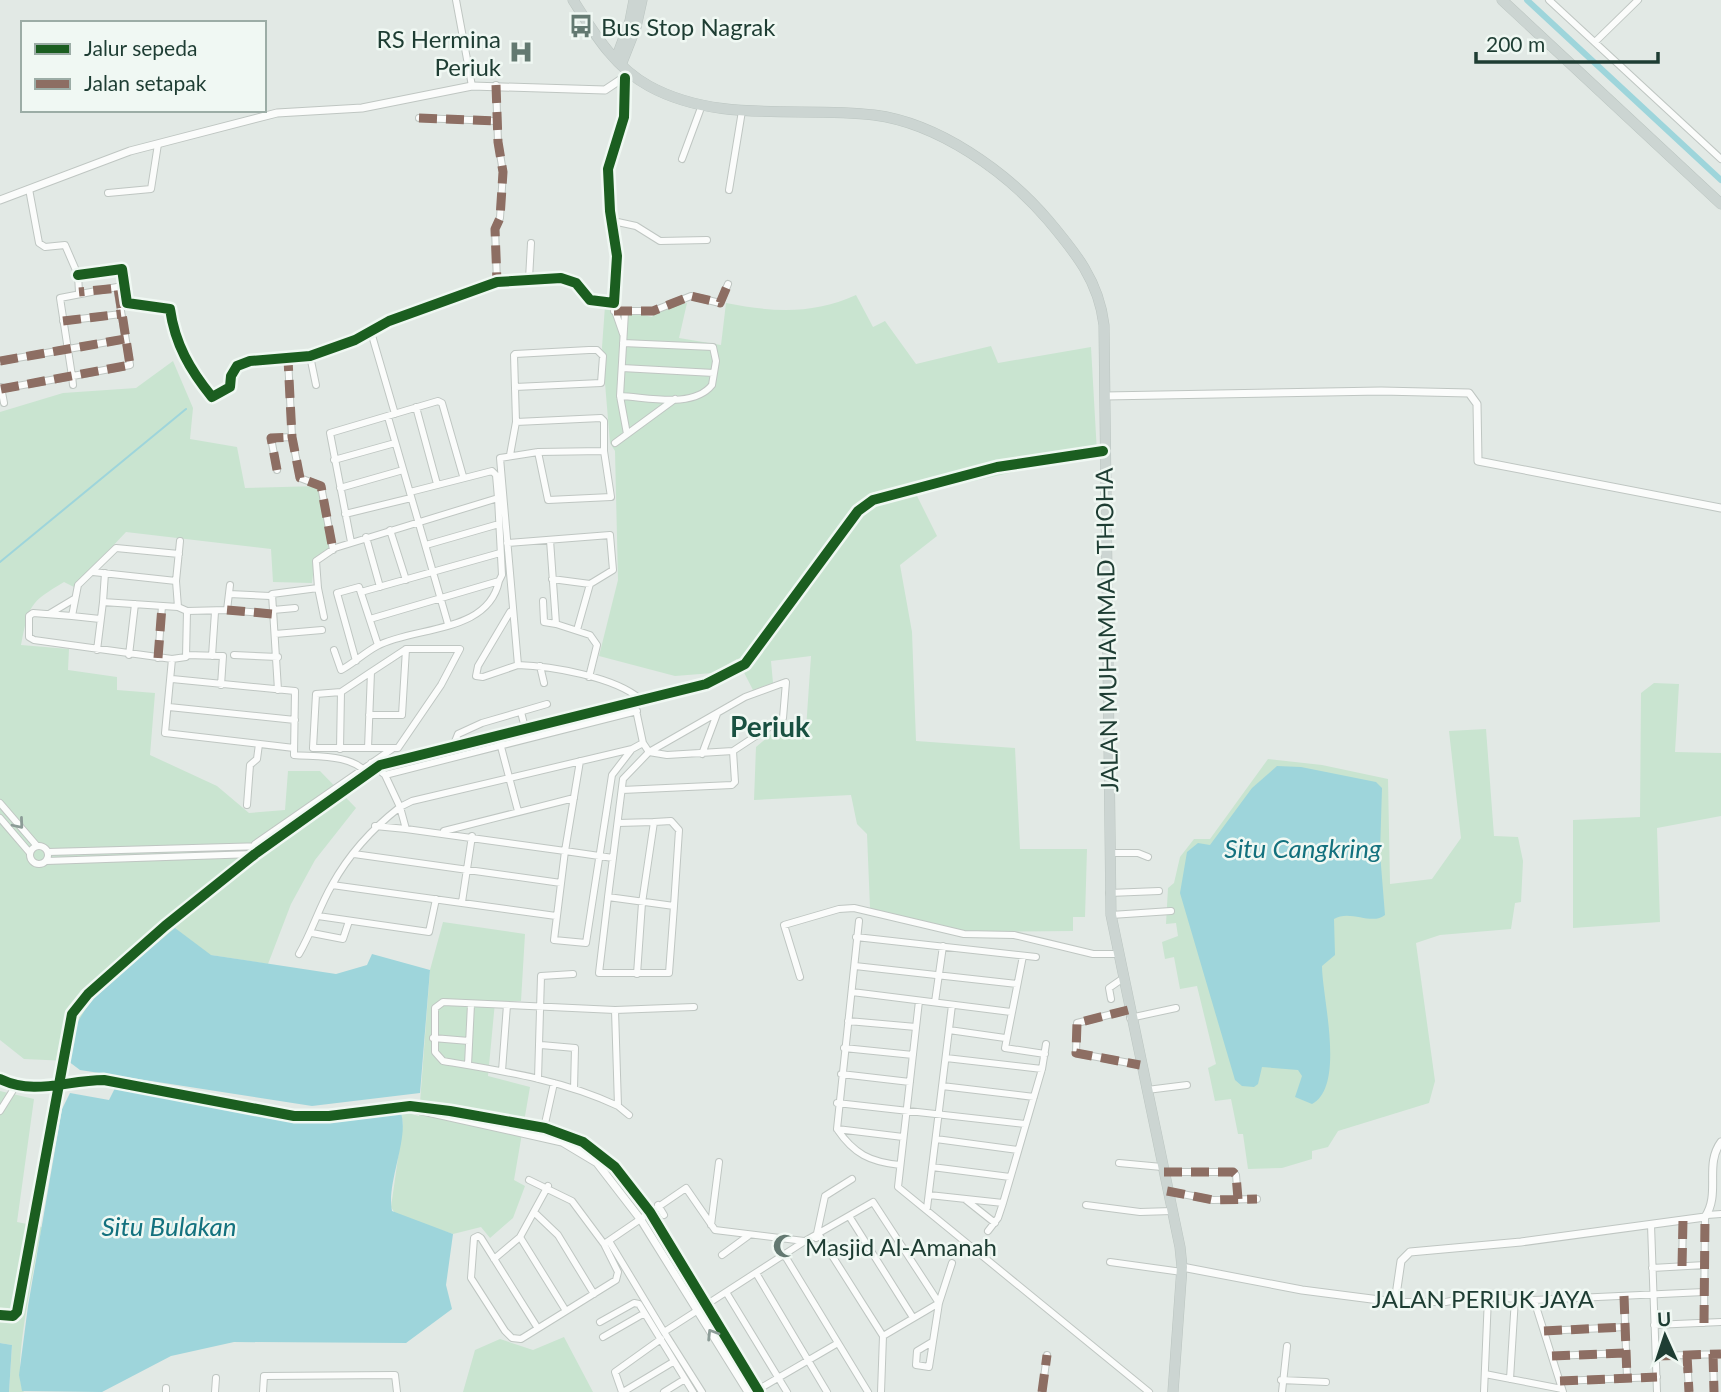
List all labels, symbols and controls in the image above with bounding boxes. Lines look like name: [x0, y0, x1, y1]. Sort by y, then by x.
bus stop icon: Bus Stop Nagrak: [567, 12, 595, 40]
place label: Bus Stop Nagrak: [601, 12, 776, 41]
legend: [21, 21, 266, 112]
scale bar: [1476, 21, 1658, 65]
place label: RS Hermina Periuk: [377, 24, 502, 81]
text: 200 m: [1486, 31, 1545, 56]
text: Jalur sepeda: [84, 35, 197, 60]
hospital icon: RS Hermina Periuk: [507, 38, 535, 66]
text: Jalan setapak: [84, 70, 207, 95]
street label: JALAN MUHAMMAD THOHA: [1089, 467, 1123, 792]
district label: Periuk: [730, 709, 810, 743]
one-way arrow: [10, 817, 23, 829]
water label: Situ Cangkring: [1224, 832, 1382, 864]
water label: Situ Bulakan: [101, 1210, 237, 1242]
mosque icon: Masjid Al-Amanah: [771, 1232, 799, 1260]
place label: Masjid Al-Amanah: [805, 1232, 997, 1261]
street label: JALAN PERIUK JAYA: [1372, 1284, 1595, 1313]
north arrow: [1630, 1301, 1700, 1371]
text: U: [1656, 1307, 1672, 1330]
one-way arrow: [708, 1329, 721, 1342]

